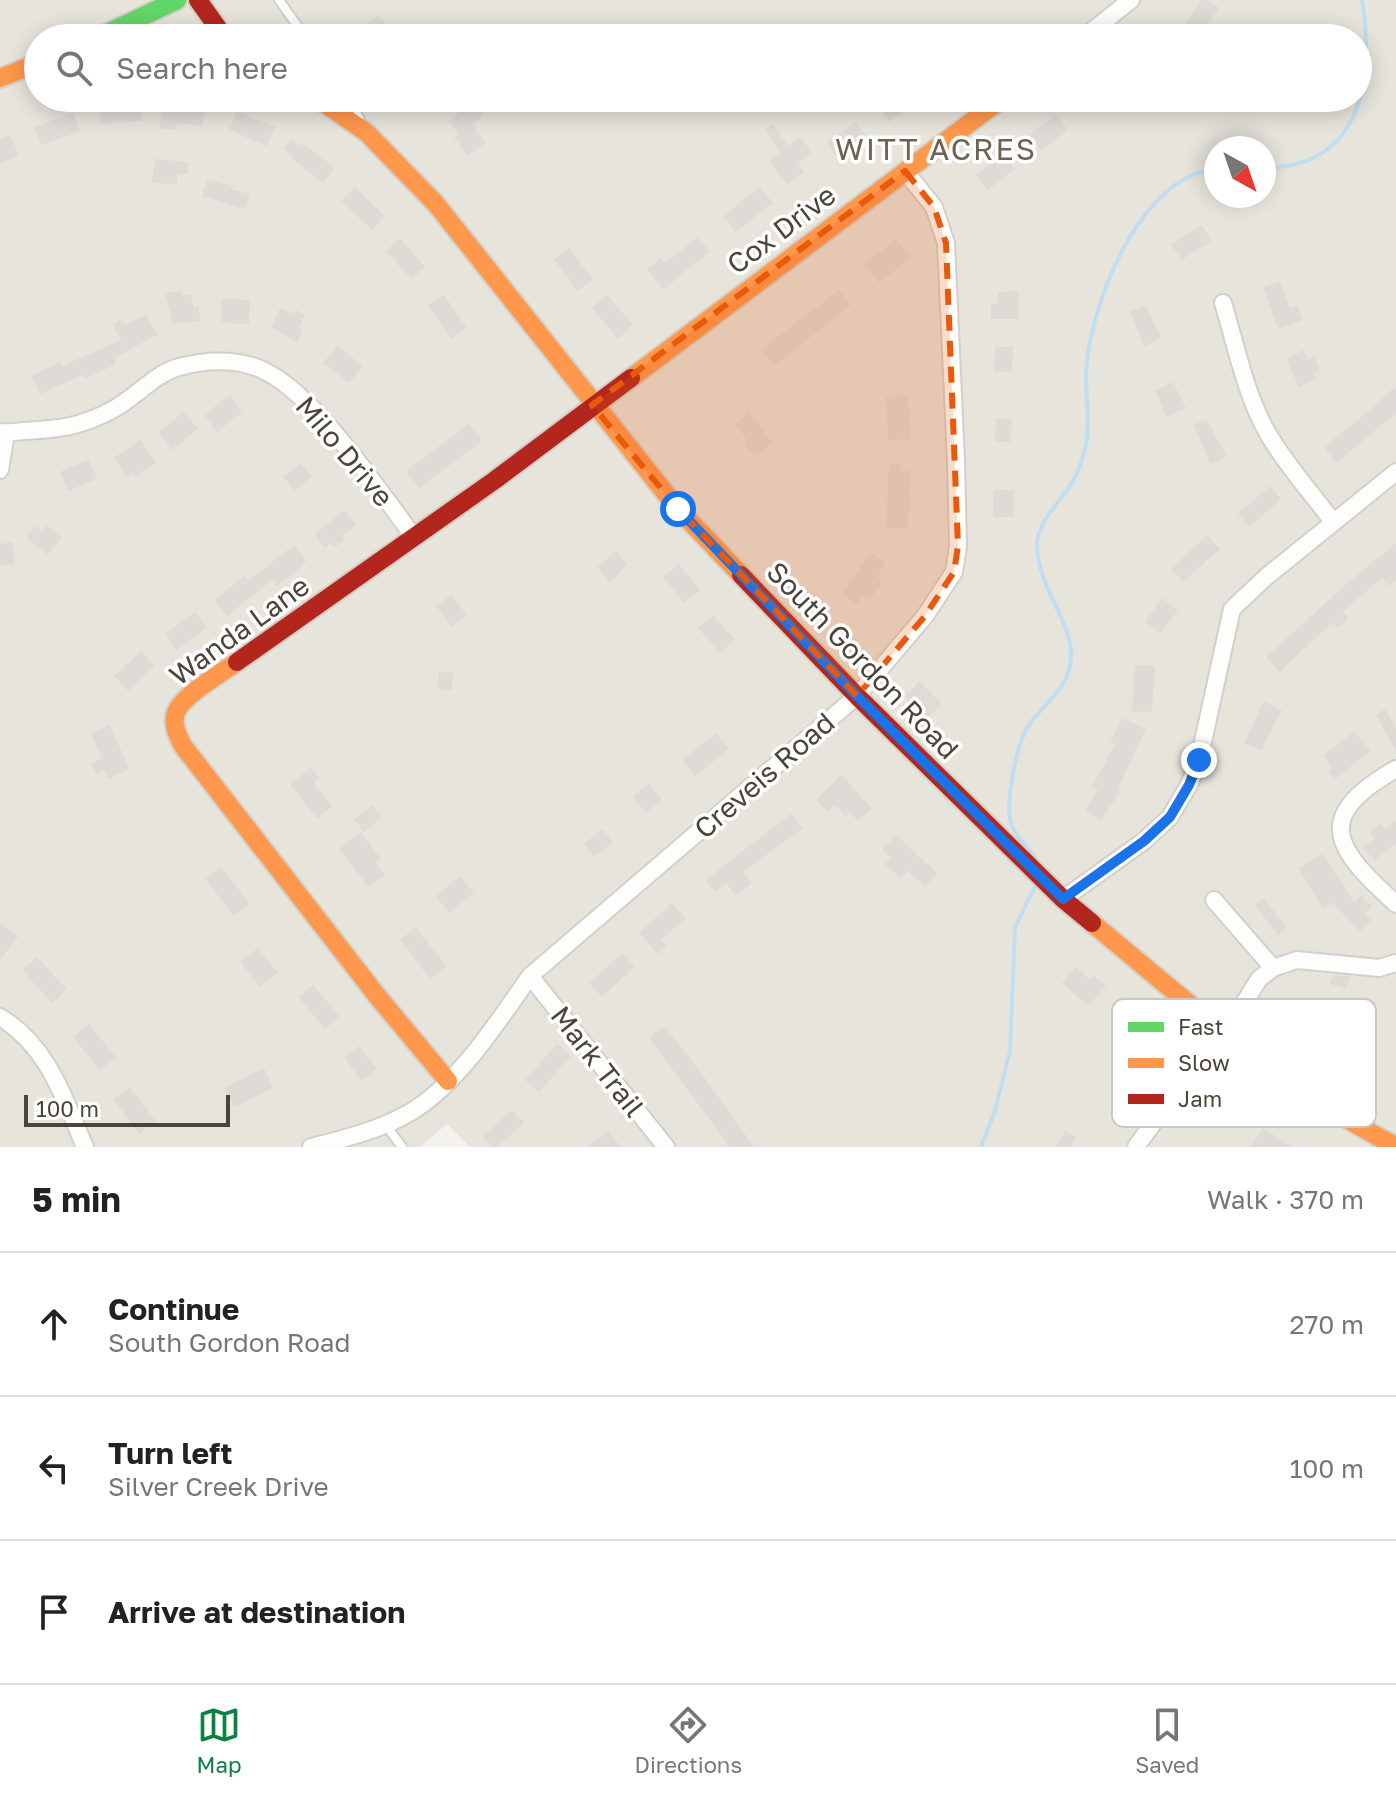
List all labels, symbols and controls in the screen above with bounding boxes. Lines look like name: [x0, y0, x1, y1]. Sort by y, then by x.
search box: [24, 24, 1372, 112]
icon: search: [52, 46, 96, 90]
text: Search here: [116, 50, 288, 86]
district label: WITT ACRES: [835, 131, 1037, 167]
north arrow: [1204, 136, 1276, 208]
street label: Cox Drive: [720, 178, 842, 280]
street label: Milo Drive: [289, 389, 401, 513]
route start: [660, 491, 696, 527]
street label: South Gordon Road: [760, 555, 966, 765]
street label: Wanda Lane: [163, 568, 315, 692]
street label: Creveis Road: [687, 705, 841, 845]
route end: [1181, 742, 1217, 778]
street label: Mark Trail: [545, 999, 651, 1123]
legend: [1112, 999, 1376, 1127]
text: Fast: [1178, 1013, 1224, 1040]
text: Slow: [1178, 1049, 1230, 1076]
text: Jam: [1178, 1085, 1222, 1112]
scale bar: [24, 1091, 230, 1127]
text: 100 m: [36, 1095, 99, 1122]
text: 5 min: [32, 1179, 121, 1219]
text: Walk · 370 m: [1207, 1184, 1364, 1215]
text: Continue: [108, 1291, 239, 1327]
icon: ahead: [32, 1302, 76, 1346]
text: 270 m: [1290, 1309, 1364, 1340]
text: South Gordon Road: [108, 1327, 350, 1358]
text: Turn left: [108, 1435, 233, 1471]
icon: left: [32, 1446, 76, 1490]
text: 100 m: [1290, 1453, 1364, 1484]
text: Silver Creek Drive: [108, 1471, 329, 1502]
icon: arrive: [32, 1590, 76, 1634]
text: Arrive at destination: [108, 1594, 405, 1630]
tab: Map: [197, 1703, 241, 1778]
tab: Directions: [635, 1703, 742, 1778]
tab: Saved: [1135, 1703, 1199, 1778]

